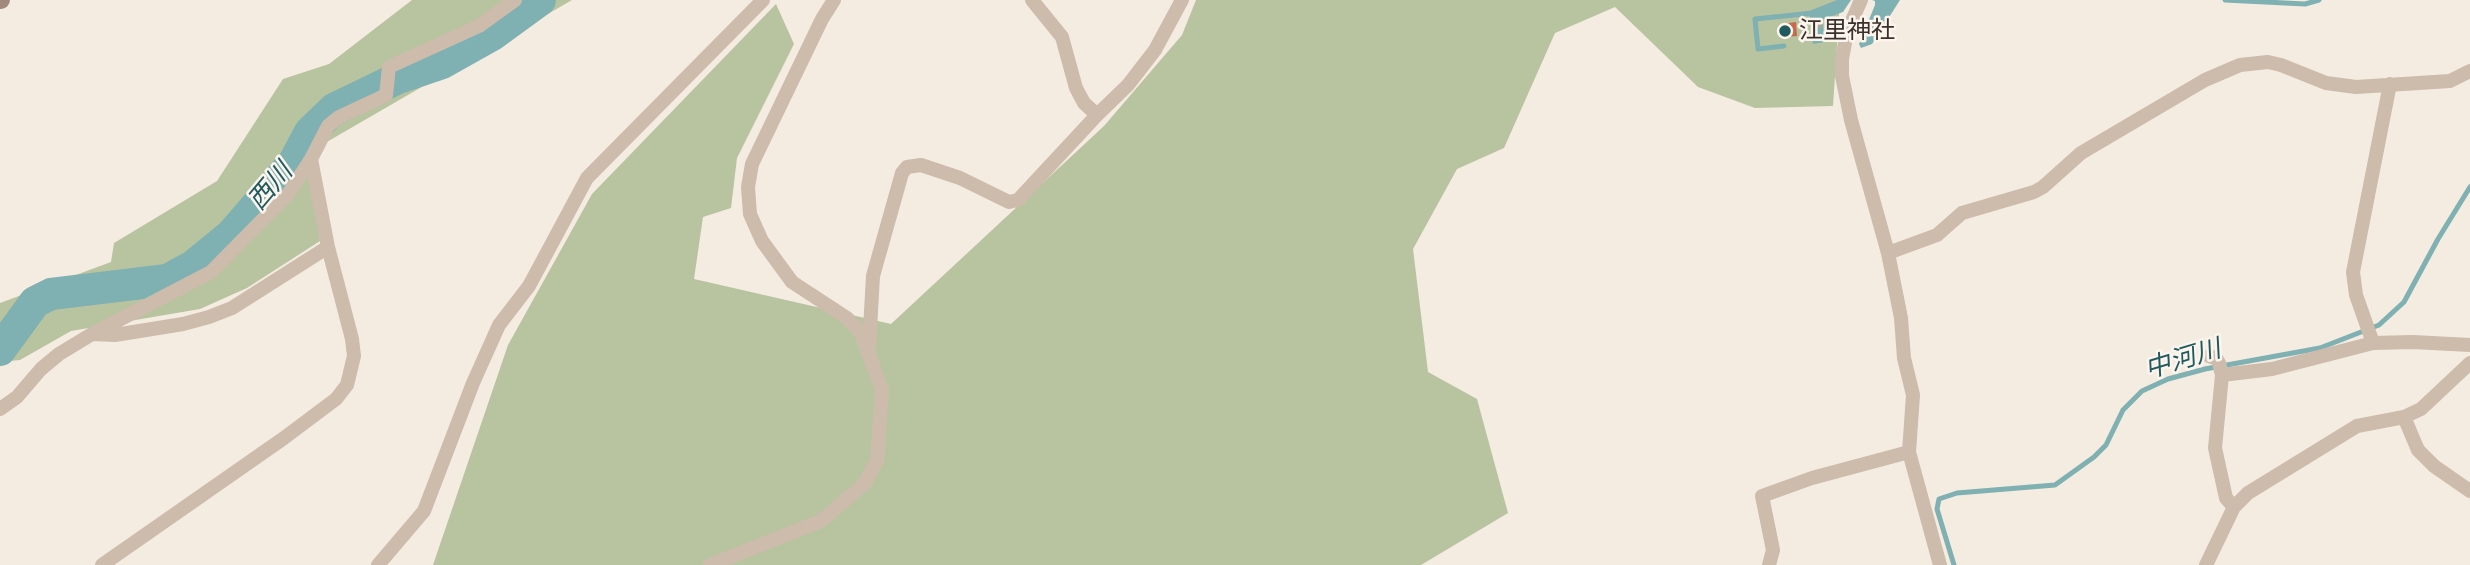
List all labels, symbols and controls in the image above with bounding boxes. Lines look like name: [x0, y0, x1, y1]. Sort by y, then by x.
place label: 江里神社: [1799, 17, 1895, 45]
marker: 江里神社: [1777, 23, 1793, 39]
water label: 西川: [242, 157, 300, 217]
water label: 中河川: [2141, 334, 2225, 386]

